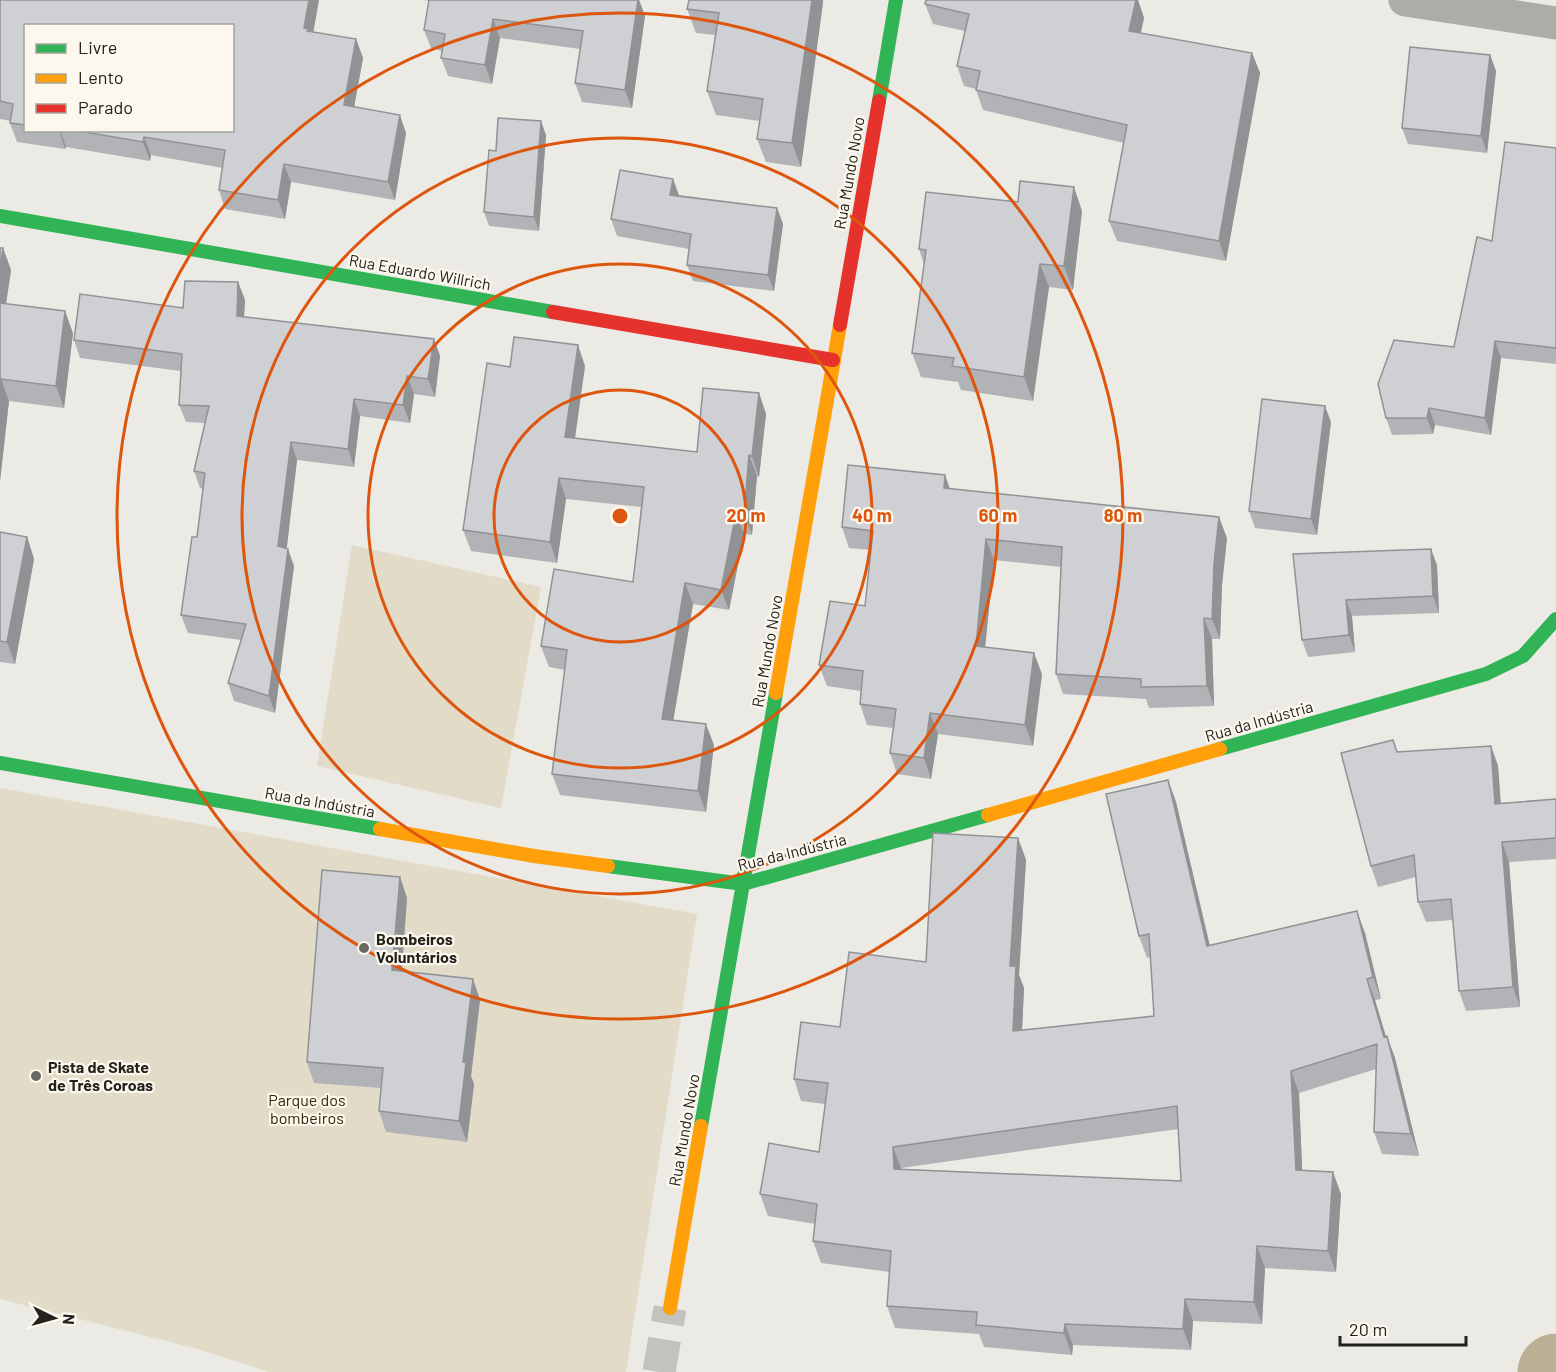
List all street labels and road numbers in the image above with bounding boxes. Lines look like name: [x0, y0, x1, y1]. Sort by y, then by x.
street label: Rua Mundo Novo: [829, 115, 868, 231]
street label: Rua Eduardo Willrich: [348, 250, 492, 293]
street label: Rua Mundo Novo: [747, 593, 786, 709]
street label: Rua da Indústria: [1203, 696, 1315, 745]
street label: Rua da Indústria: [264, 782, 377, 821]
street label: Rua da Indústria: [736, 829, 848, 874]
street label: Rua Mundo Novo: [664, 1072, 703, 1188]

